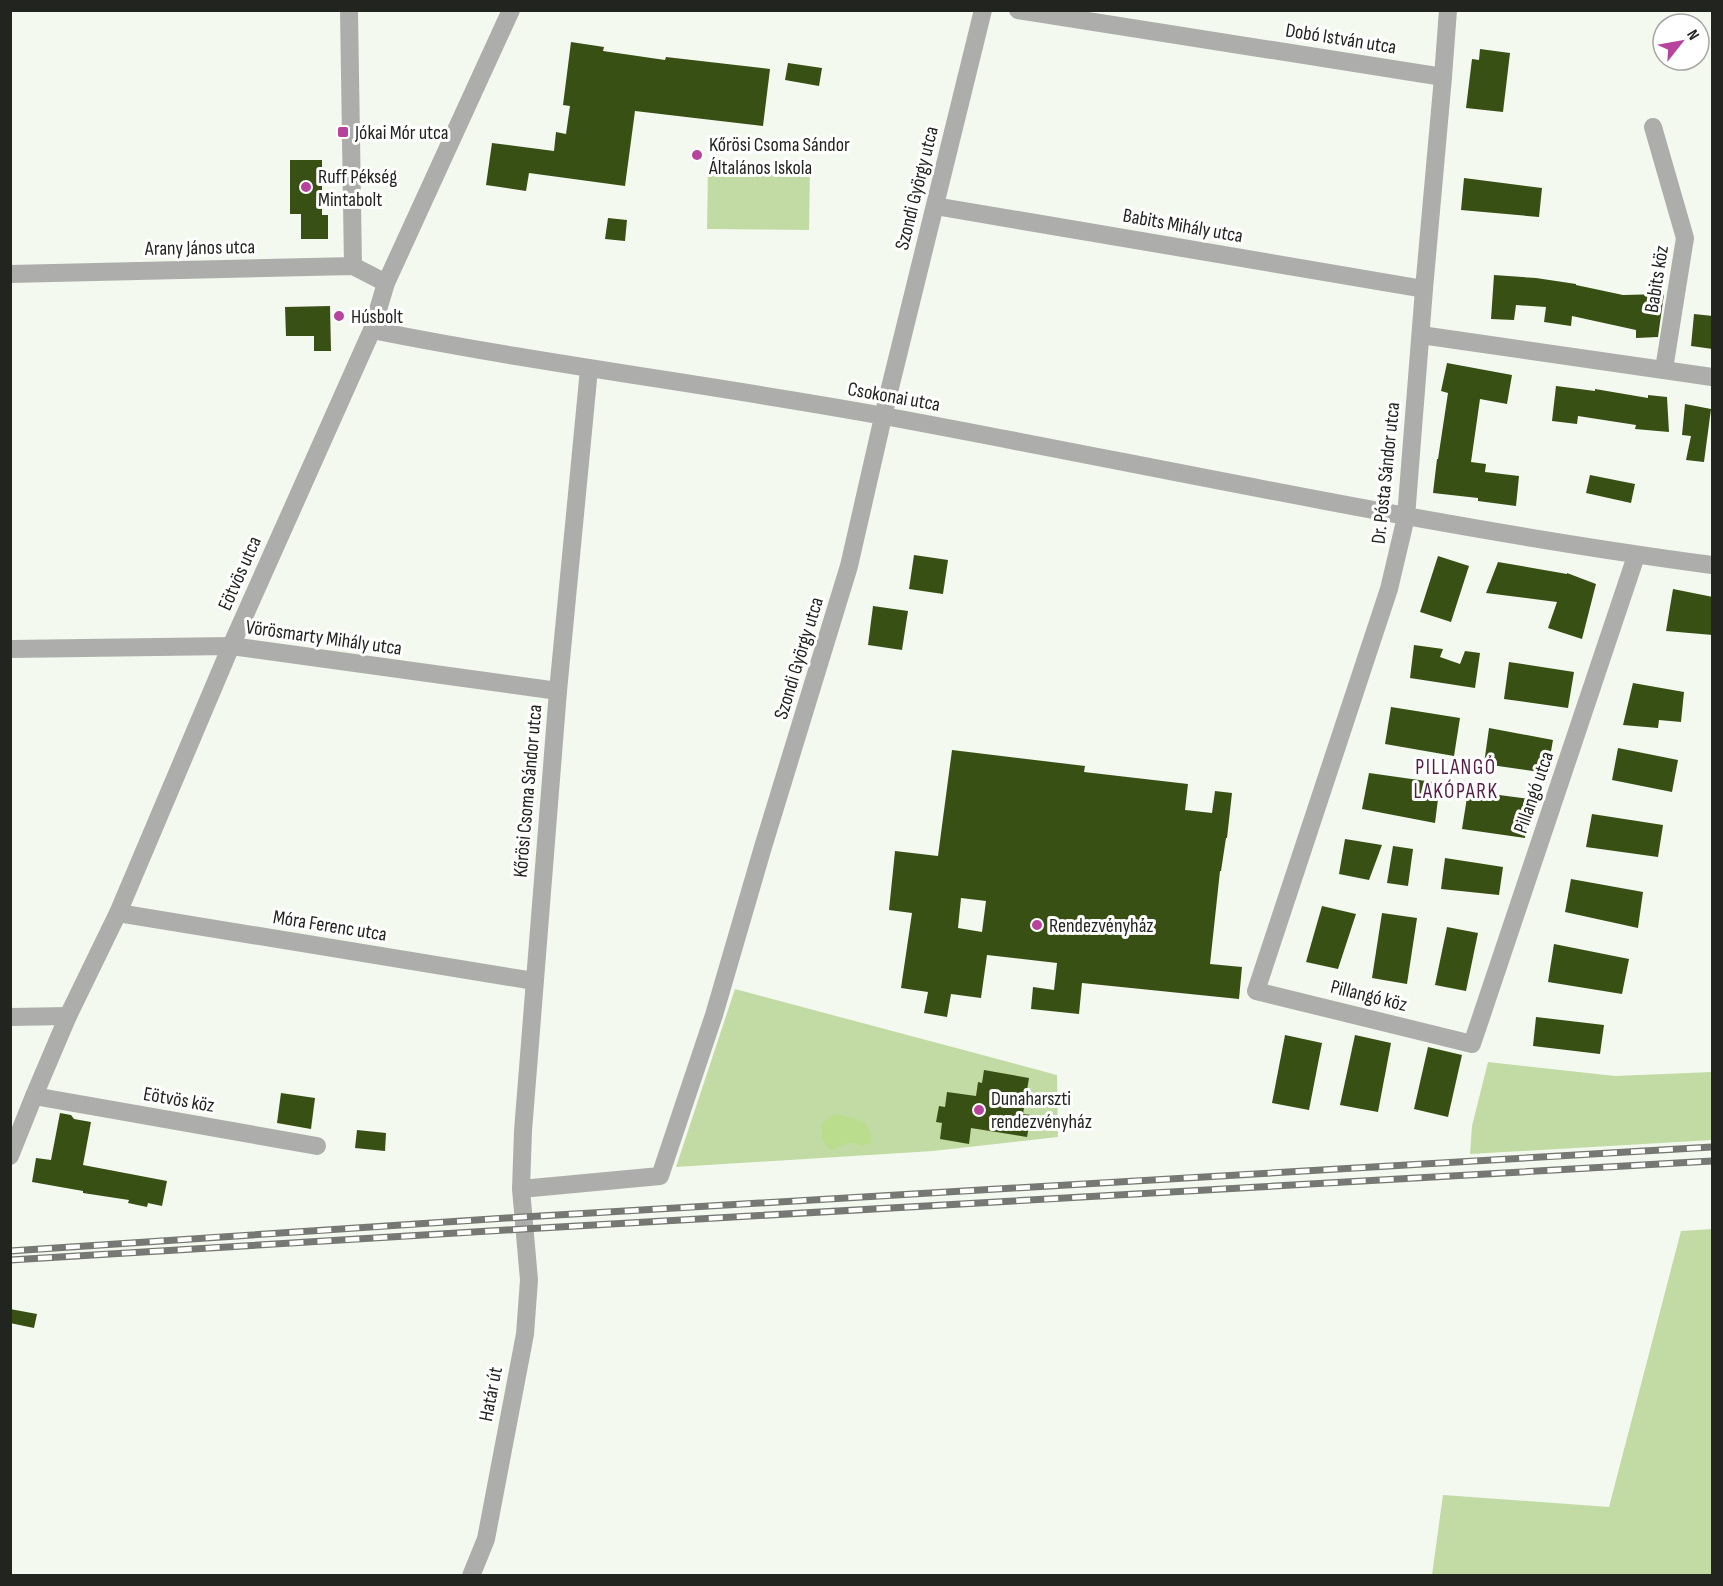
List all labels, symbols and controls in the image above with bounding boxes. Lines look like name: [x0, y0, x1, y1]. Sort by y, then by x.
north arrow: [1651, 12, 1711, 72]
street label: Dobó István utca: [1284, 18, 1398, 60]
text: N: [1682, 26, 1703, 44]
place label: Jókai Mór utca: [354, 121, 448, 145]
street label: Szondi György utca: [890, 124, 944, 253]
marker: Jókai Mór utca: [336, 125, 350, 139]
place label: Kőrösi Csoma Sándor Általános Iskola: [708, 133, 850, 180]
marker: Kőrösi Csoma Sándor Általános Iskola: [690, 148, 704, 162]
place label: Ruff Pékség Mintabolt: [318, 165, 397, 212]
marker: Ruff Pékség Mintabolt: [299, 180, 313, 194]
street label: Babits Mihály utca: [1121, 204, 1245, 248]
street label: Arany János utca: [144, 235, 255, 261]
street label: Babits köz: [1640, 244, 1674, 314]
place label: Húsbolt: [351, 305, 403, 329]
marker: Húsbolt: [332, 309, 346, 323]
street label: Csokonai utca: [846, 377, 942, 417]
street label: Dr. Pósta Sándor utca: [1367, 401, 1405, 545]
street label: Eötvös utca: [213, 533, 267, 614]
street label: Szondi György utca: [769, 594, 829, 722]
street label: Vörösmarty Mihály utca: [244, 615, 403, 661]
street label: Kőrösi Csoma Sándor utca: [508, 704, 548, 879]
street label: Pillangó utca: [1509, 748, 1559, 836]
district label: PILLANGÓ LAKÓPARK: [1413, 755, 1499, 804]
street label: Móra Ferenc utca: [271, 905, 388, 947]
place label: Rendezvényház: [1049, 914, 1154, 938]
marker: Rendezvényház: [1030, 918, 1044, 932]
street label: Pillangó köz: [1328, 975, 1409, 1017]
street label: Eötvös köz: [142, 1082, 216, 1118]
place label: Dunaharszti rendezvényház: [991, 1087, 1092, 1134]
marker: Dunaharszti rendezvényház: [972, 1103, 986, 1117]
street label: Határ út: [474, 1365, 508, 1423]

